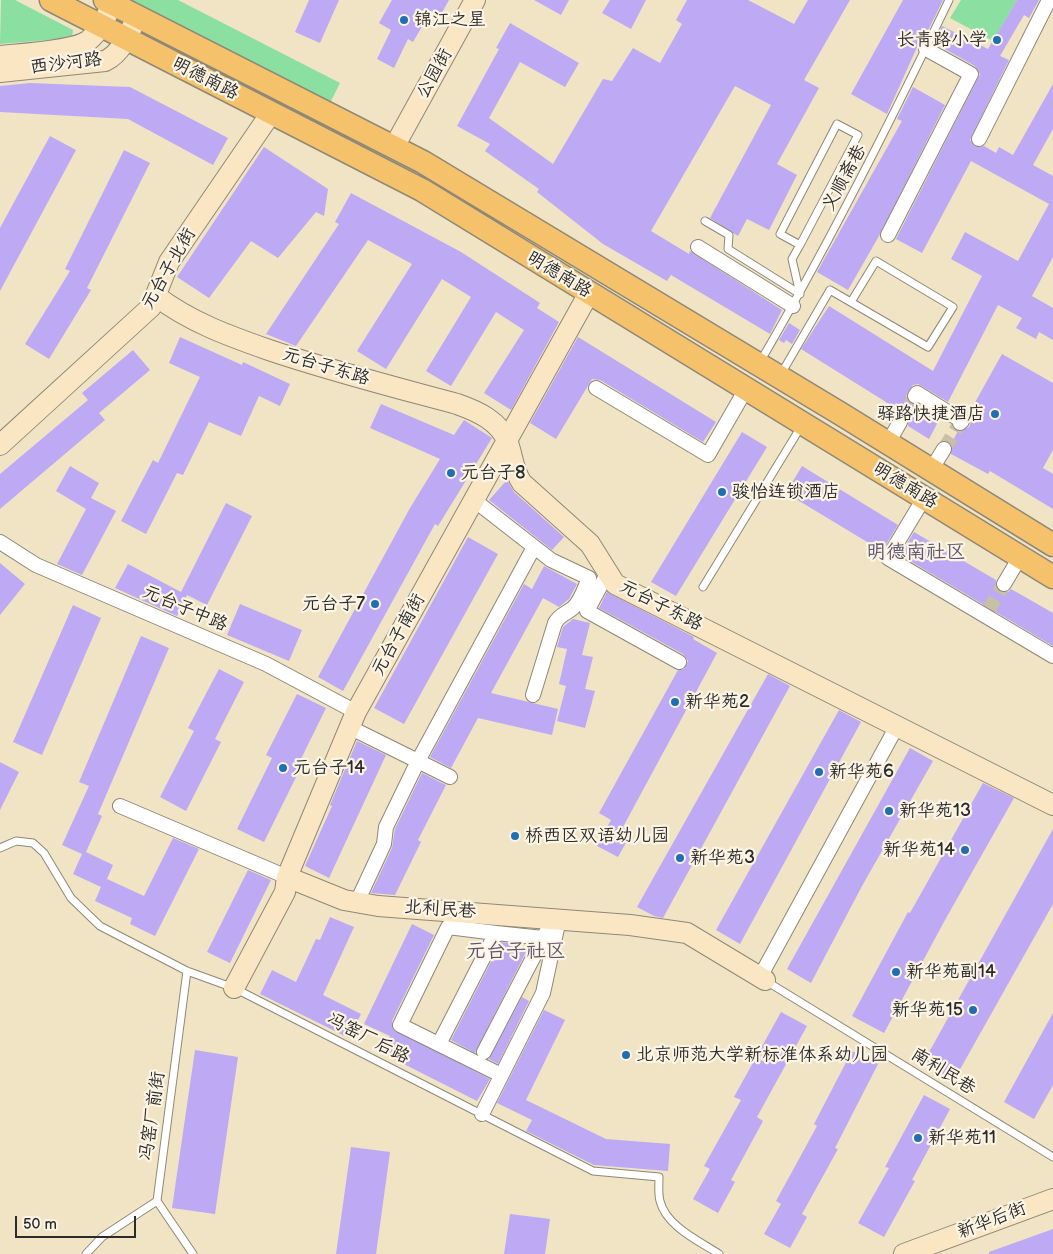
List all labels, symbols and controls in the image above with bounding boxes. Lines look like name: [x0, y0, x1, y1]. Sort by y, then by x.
place label: 锦江之星: [414, 9, 486, 31]
marker: 锦江之星: [398, 14, 410, 26]
place label: 长青路小学: [897, 29, 987, 51]
marker: 长青路小学: [991, 34, 1003, 46]
street label: 公园街: [412, 45, 458, 103]
street label: 西沙河路: [29, 49, 103, 79]
street label: 明德南路: [168, 53, 242, 105]
street label: 义顺斋巷: [819, 141, 871, 215]
street label: 元台子北街: [137, 225, 201, 313]
street label: 明德南路: [523, 247, 595, 303]
street label: 元台子东路: [280, 344, 372, 390]
place label: 驿路快捷酒店: [877, 403, 985, 425]
marker: 驿路快捷酒店: [989, 408, 1001, 420]
street label: 明德南路: [869, 458, 941, 514]
place label: 元台子8: [461, 462, 525, 484]
marker: 元台子8: [445, 467, 457, 479]
place label: 骏怡连锁酒店: [732, 481, 840, 503]
marker: 骏怡连锁酒店: [716, 486, 728, 498]
district label: 明德南社区: [866, 541, 966, 565]
street label: 元台子东路: [616, 576, 706, 636]
street label: 元台子中路: [139, 581, 231, 637]
street label: 元台子南街: [368, 590, 430, 680]
place label: 元台子7: [302, 593, 365, 615]
marker: 元台子7: [369, 598, 381, 610]
place label: 新华苑2: [685, 691, 750, 713]
marker: 新华苑2: [669, 696, 681, 708]
place label: 元台子14: [293, 757, 365, 779]
place label: 新华苑6: [829, 761, 894, 783]
marker: 元台子14: [277, 762, 289, 774]
marker: 新华苑6: [813, 766, 825, 778]
place label: 新华苑13: [899, 800, 971, 822]
marker: 新华苑13: [883, 805, 895, 817]
place label: 桥西区双语幼儿园: [525, 825, 669, 847]
marker: 桥西区双语幼儿园: [509, 830, 521, 842]
place label: 新华苑14: [883, 839, 955, 861]
marker: 新华苑14: [959, 844, 971, 856]
place label: 新华苑3: [690, 847, 755, 869]
marker: 新华苑3: [674, 852, 686, 864]
street label: 北利民巷: [403, 897, 477, 923]
district label: 元台子社区: [466, 940, 566, 964]
place label: 新华苑副14: [906, 961, 996, 983]
marker: 新华苑副14: [890, 966, 902, 978]
place label: 新华苑15: [892, 999, 963, 1021]
marker: 新华苑15: [967, 1004, 979, 1016]
street label: 冯窑厂后路: [323, 1009, 413, 1069]
place label: 北京师范大学新标准体系幼儿园: [636, 1044, 888, 1066]
street label: 南利民巷: [907, 1044, 979, 1100]
marker: 北京师范大学新标准体系幼儿园: [620, 1049, 632, 1061]
street label: 冯窑厂前街: [136, 1070, 170, 1162]
place label: 新华苑11: [928, 1127, 996, 1149]
marker: 新华苑11: [912, 1132, 924, 1144]
street label: 新华后街: [955, 1198, 1029, 1244]
scale bar: [18, 1206, 139, 1238]
text: 50 m: [23, 1215, 57, 1234]

